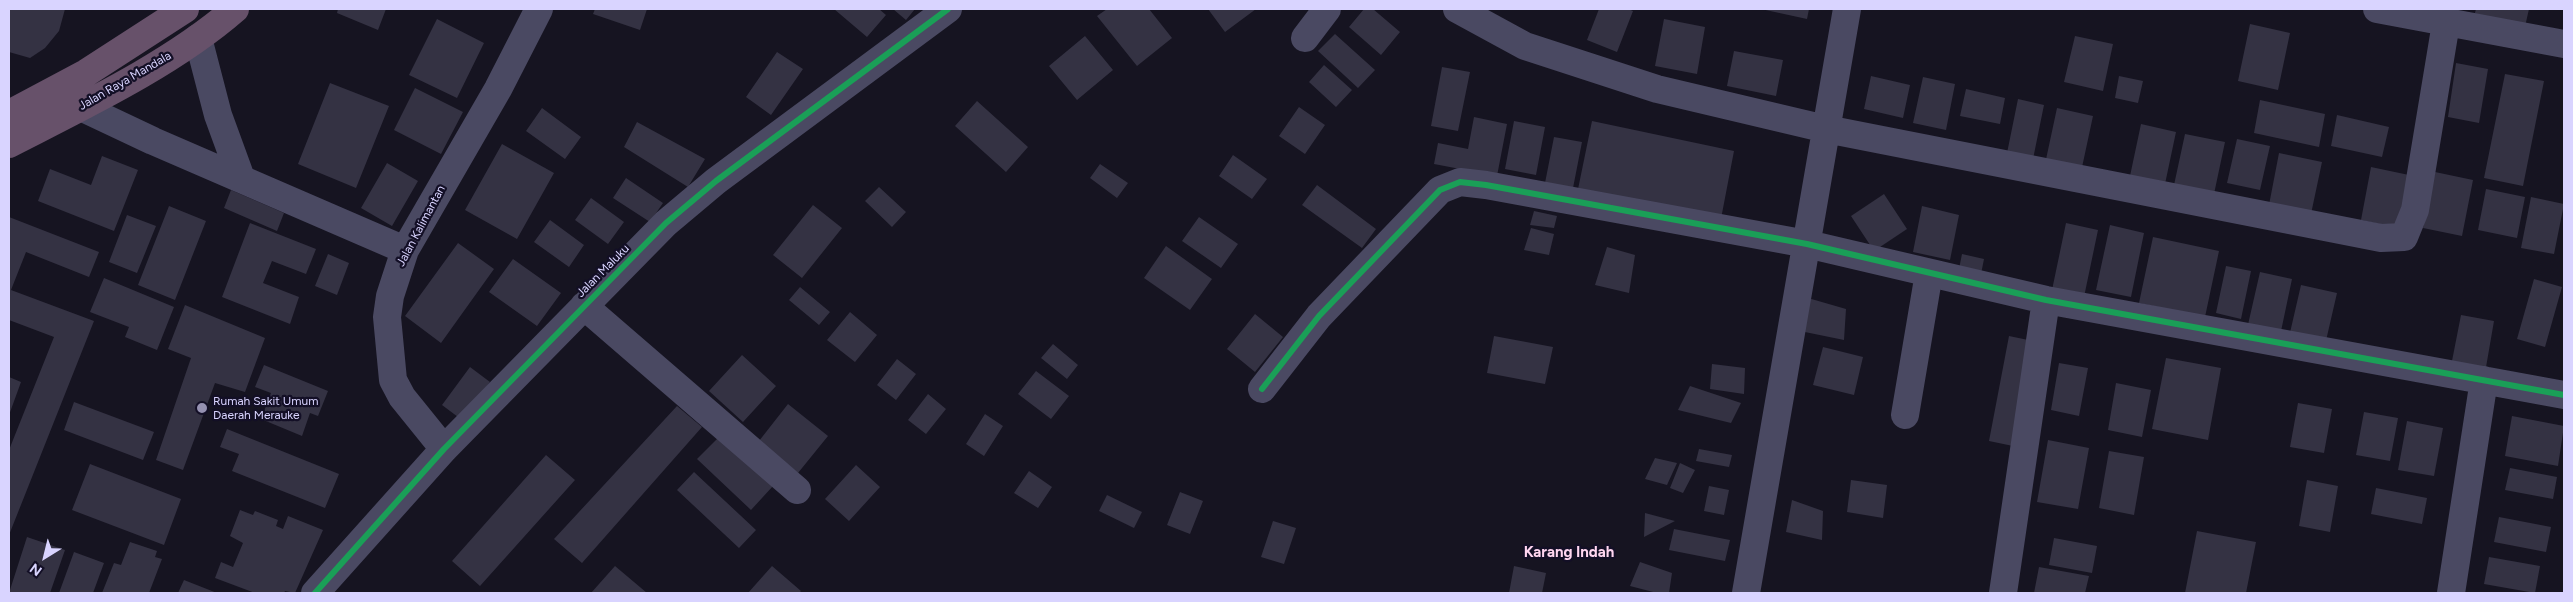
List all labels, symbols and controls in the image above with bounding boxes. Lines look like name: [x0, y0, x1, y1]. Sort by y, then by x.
street label: Jalan Raya Mandala: [76, 49, 174, 113]
street label: Jalan Kalimantan: [394, 183, 448, 269]
street label: Jalan Maluku: [574, 242, 632, 300]
place label: Rumah Sakit Umum Daerah Merauke: [213, 394, 318, 422]
marker: Rumah Sakit Umum Daerah Merauke: [195, 401, 209, 415]
north arrow: [20, 532, 70, 582]
district label: Karang Indah: [1524, 544, 1614, 562]
text: N: [27, 559, 45, 580]

